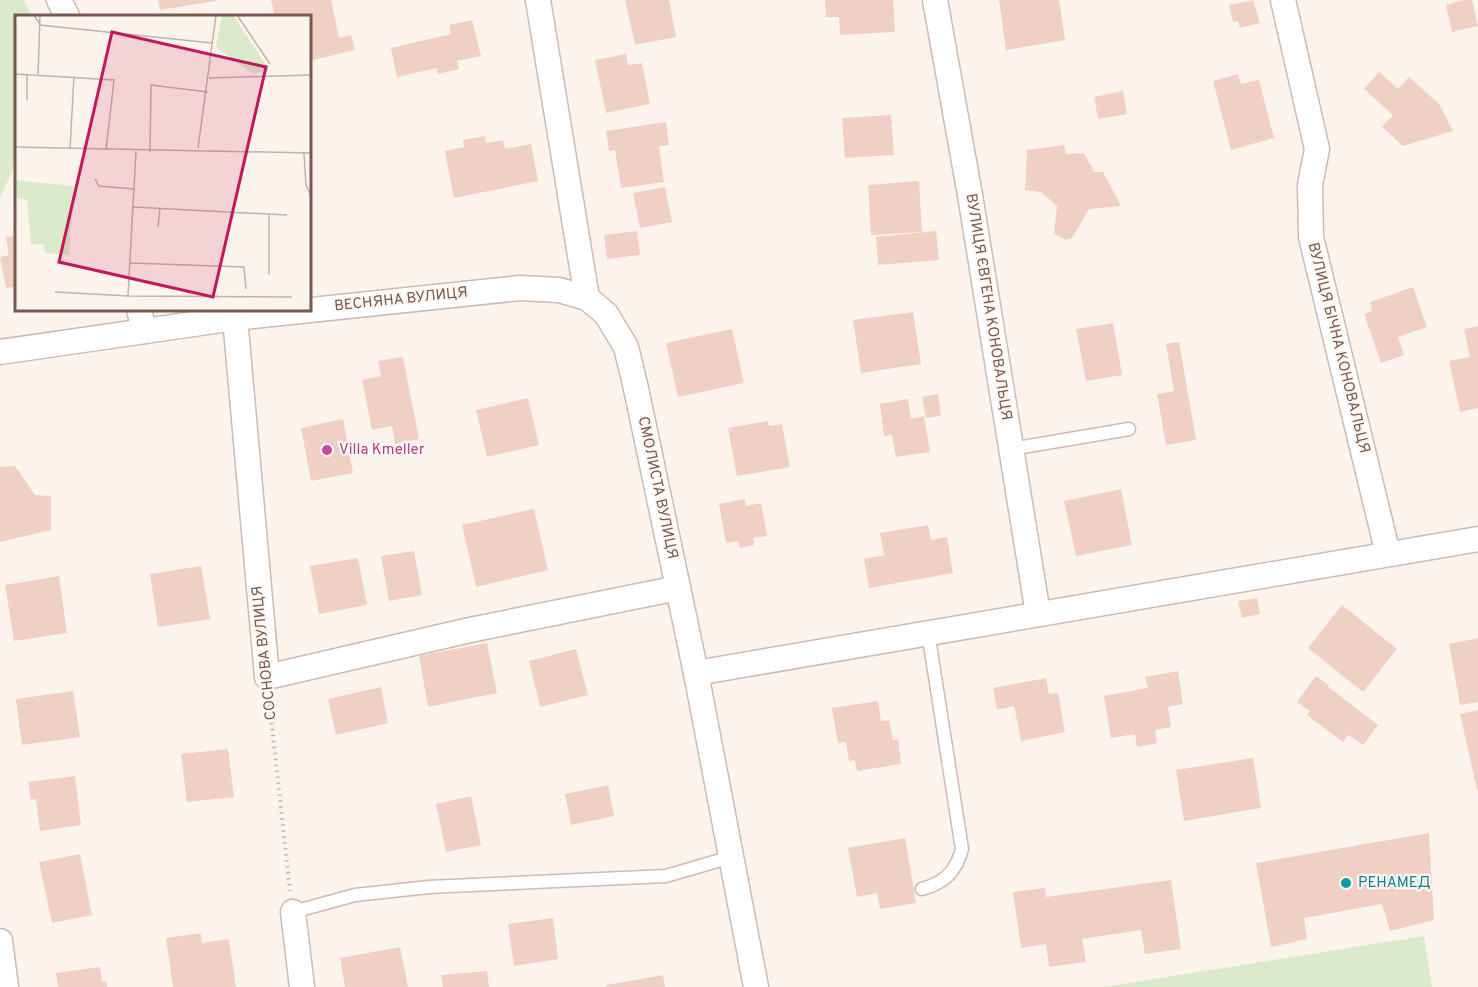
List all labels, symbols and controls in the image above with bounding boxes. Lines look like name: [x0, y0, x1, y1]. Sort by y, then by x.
inset map: [15, 15, 310, 310]
street label: ВУЛИЦЯ ЄВГЕНА КОНОВАЛЬЦЯ: [961, 192, 1015, 422]
street label: ВУЛИЦЯ БІЧНА КОНОВАЛЬЦЯ: [1303, 241, 1373, 455]
street label: ВЕСНЯНА ВУЛИЦЯ: [333, 284, 469, 316]
street label: СМОЛИСТА ВУЛИЦЯ: [633, 415, 681, 561]
place label: Villa Kmeller: [339, 441, 425, 460]
marker: Villa Kmeller: [320, 443, 334, 457]
street label: СОСНОВА ВУЛИЦЯ: [248, 585, 282, 721]
place label: РЕНАМЕД: [1358, 874, 1431, 893]
marker: РЕНАМЕД: [1339, 876, 1353, 890]

